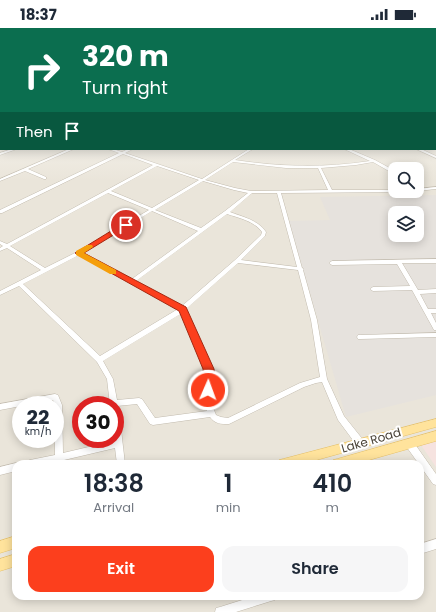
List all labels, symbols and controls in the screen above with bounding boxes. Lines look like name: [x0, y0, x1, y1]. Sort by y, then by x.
text: 18:37: [20, 4, 57, 25]
text: 320 m: [82, 37, 169, 76]
icon: right: [16, 44, 68, 96]
text: Turn right: [82, 75, 168, 100]
icon: arrive: [61, 120, 83, 142]
text: Then: [16, 121, 53, 142]
map controls: [388, 162, 424, 242]
button: search: [388, 162, 424, 198]
button: layers: [388, 206, 424, 242]
pin: [109, 208, 143, 242]
icon: arrive: [115, 214, 137, 236]
position arrow: [187, 369, 229, 411]
speed limit sign: 30: [72, 396, 124, 448]
text: 22: [27, 403, 49, 431]
street label: Lake Road: [339, 423, 403, 457]
text: km/h: [25, 424, 51, 439]
text: 18:38: [84, 467, 144, 500]
text: 1: [224, 467, 232, 500]
text: 410: [312, 467, 352, 500]
text: Arrival: [93, 498, 134, 517]
text: min: [216, 498, 241, 517]
text: m: [326, 498, 339, 517]
button: Exit: [28, 546, 214, 592]
button: Share: [222, 546, 408, 592]

